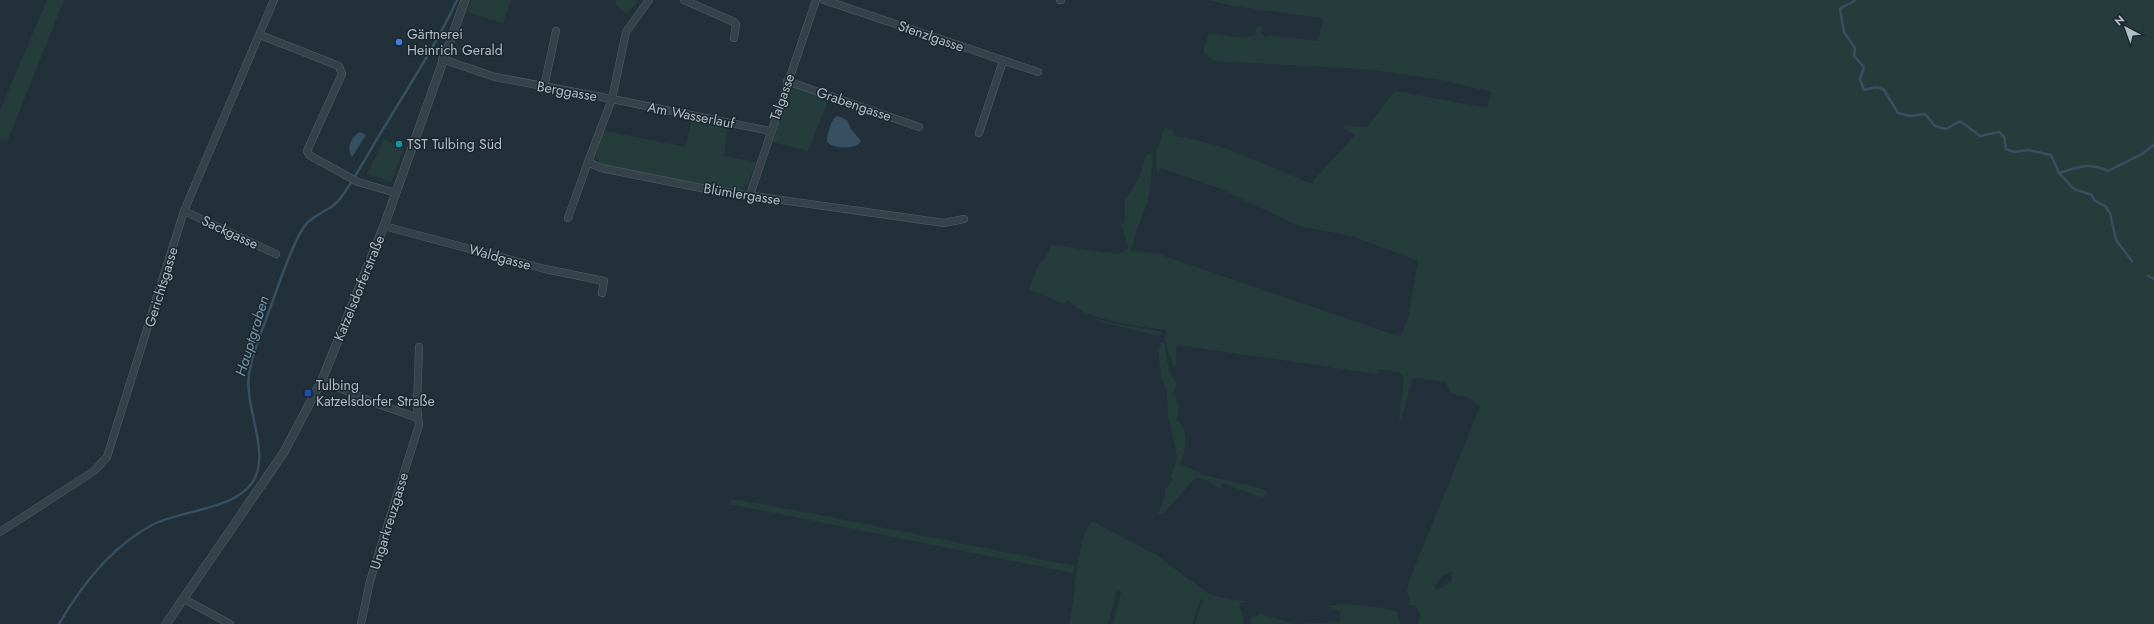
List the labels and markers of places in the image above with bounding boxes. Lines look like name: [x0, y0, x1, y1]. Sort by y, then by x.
place label: Gärtnerei Heinrich Gerald: [407, 24, 503, 60]
marker: Gärtnerei Heinrich Gerald: [394, 37, 404, 47]
place label: TST Tulbing Süd: [407, 134, 502, 154]
marker: TST Tulbing Süd: [394, 139, 404, 149]
place label: Tulbing Katzelsdorfer Straße: [316, 375, 435, 411]
marker: Tulbing Katzelsdorfer Straße: [303, 388, 313, 398]

